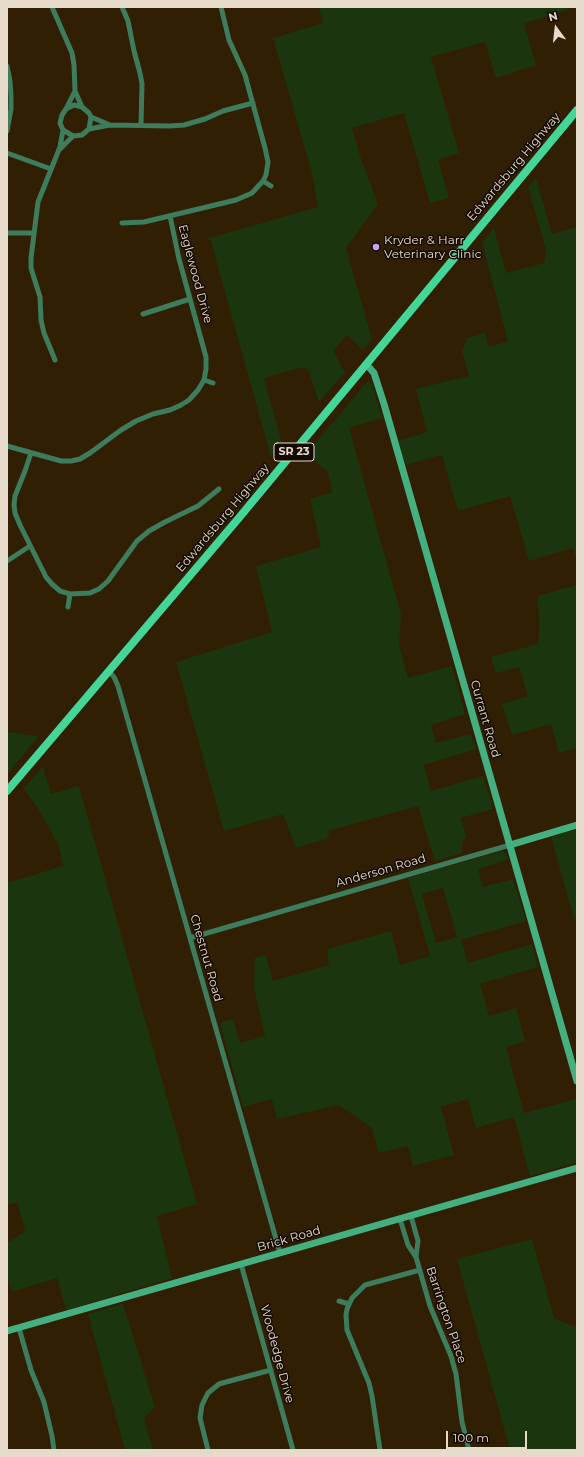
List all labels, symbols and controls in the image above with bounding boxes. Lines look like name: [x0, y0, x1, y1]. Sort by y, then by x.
north arrow: [536, 8, 576, 48]
text: N: [547, 8, 559, 24]
street label: Edwardsburg Highway: [464, 110, 564, 224]
street label: Eaglewood Drive: [175, 223, 215, 325]
place label: Kryder & Harr Veterinary Clinic: [384, 233, 481, 261]
marker: Kryder & Harr Veterinary Clinic: [371, 242, 381, 252]
road number: SR 23: [274, 443, 314, 461]
street label: Edwardsburg Highway: [173, 461, 273, 575]
street label: Currant Road: [467, 679, 503, 759]
street label: Anderson Road: [334, 851, 428, 891]
street label: Chestnut Road: [187, 913, 225, 1003]
street label: Brick Road: [256, 1223, 322, 1255]
street label: Barrington Place: [423, 1265, 469, 1365]
street label: Woodedge Drive: [257, 1303, 297, 1405]
scale bar: [448, 1423, 529, 1449]
text: 100 m: [453, 1430, 489, 1445]

